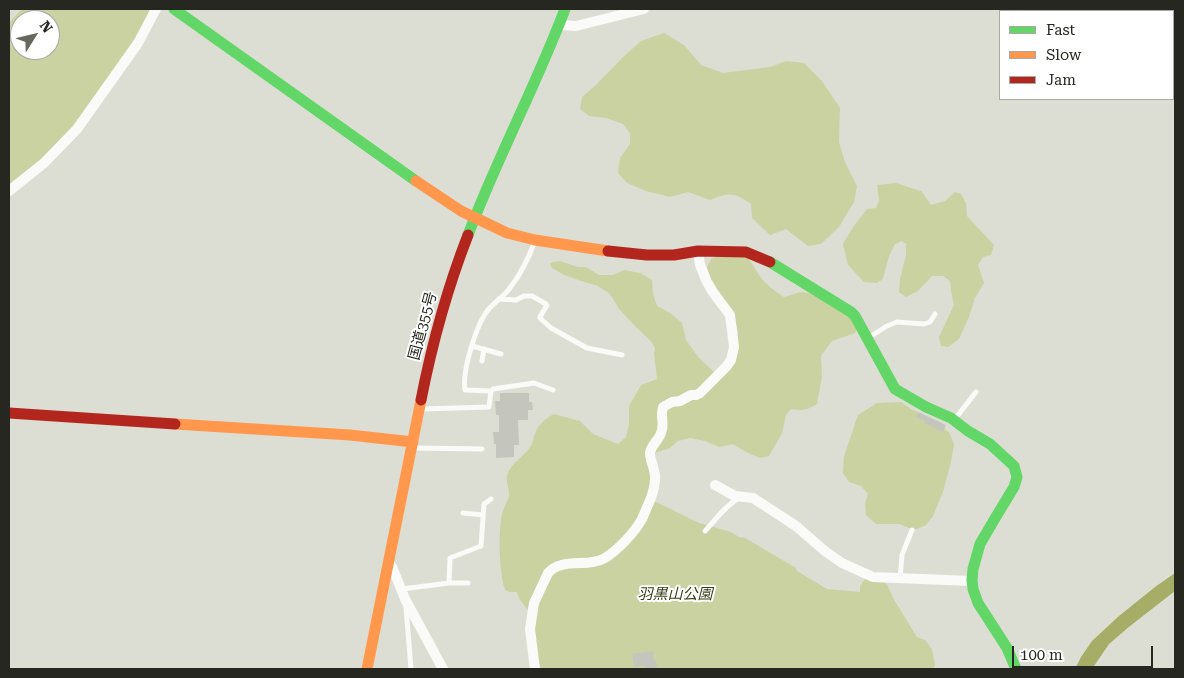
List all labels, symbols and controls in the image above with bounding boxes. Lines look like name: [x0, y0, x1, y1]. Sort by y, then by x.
north arrow: [10, 10, 60, 60]
legend: [999, 10, 1174, 100]
text: N: [37, 18, 56, 36]
text: Fast: [1046, 21, 1075, 39]
text: Slow: [1046, 46, 1081, 64]
text: Jam: [1046, 71, 1076, 89]
street label: 国道355号: [405, 290, 441, 362]
park label: 羽黒山公園: [638, 586, 712, 604]
scale bar: [1014, 636, 1155, 668]
text: 100 m: [1020, 646, 1063, 664]

